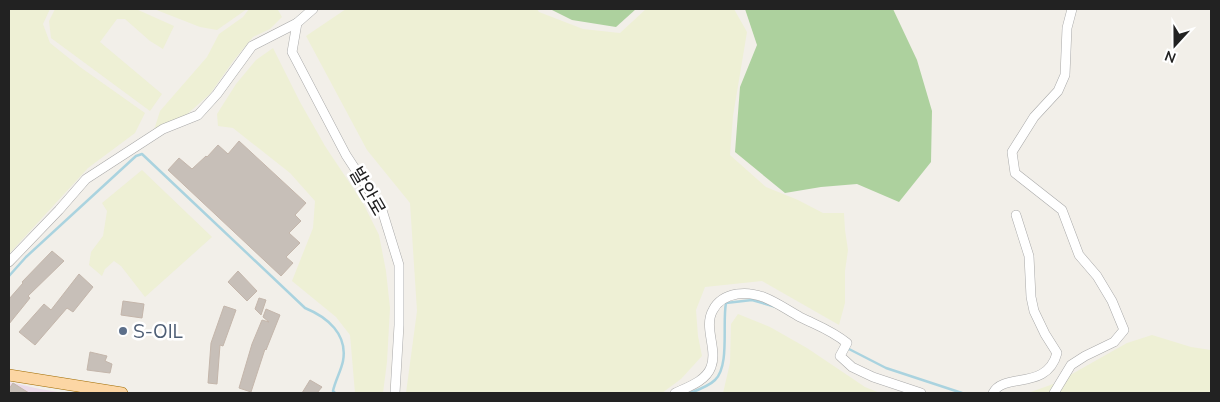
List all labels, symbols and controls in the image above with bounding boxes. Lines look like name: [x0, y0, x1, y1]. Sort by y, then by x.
north arrow: [1150, 20, 1200, 70]
text: N: [1162, 47, 1179, 67]
street label: 발안로: [344, 162, 392, 220]
place label: S-OIL: [133, 319, 184, 343]
marker: S-OIL: [117, 325, 129, 337]

